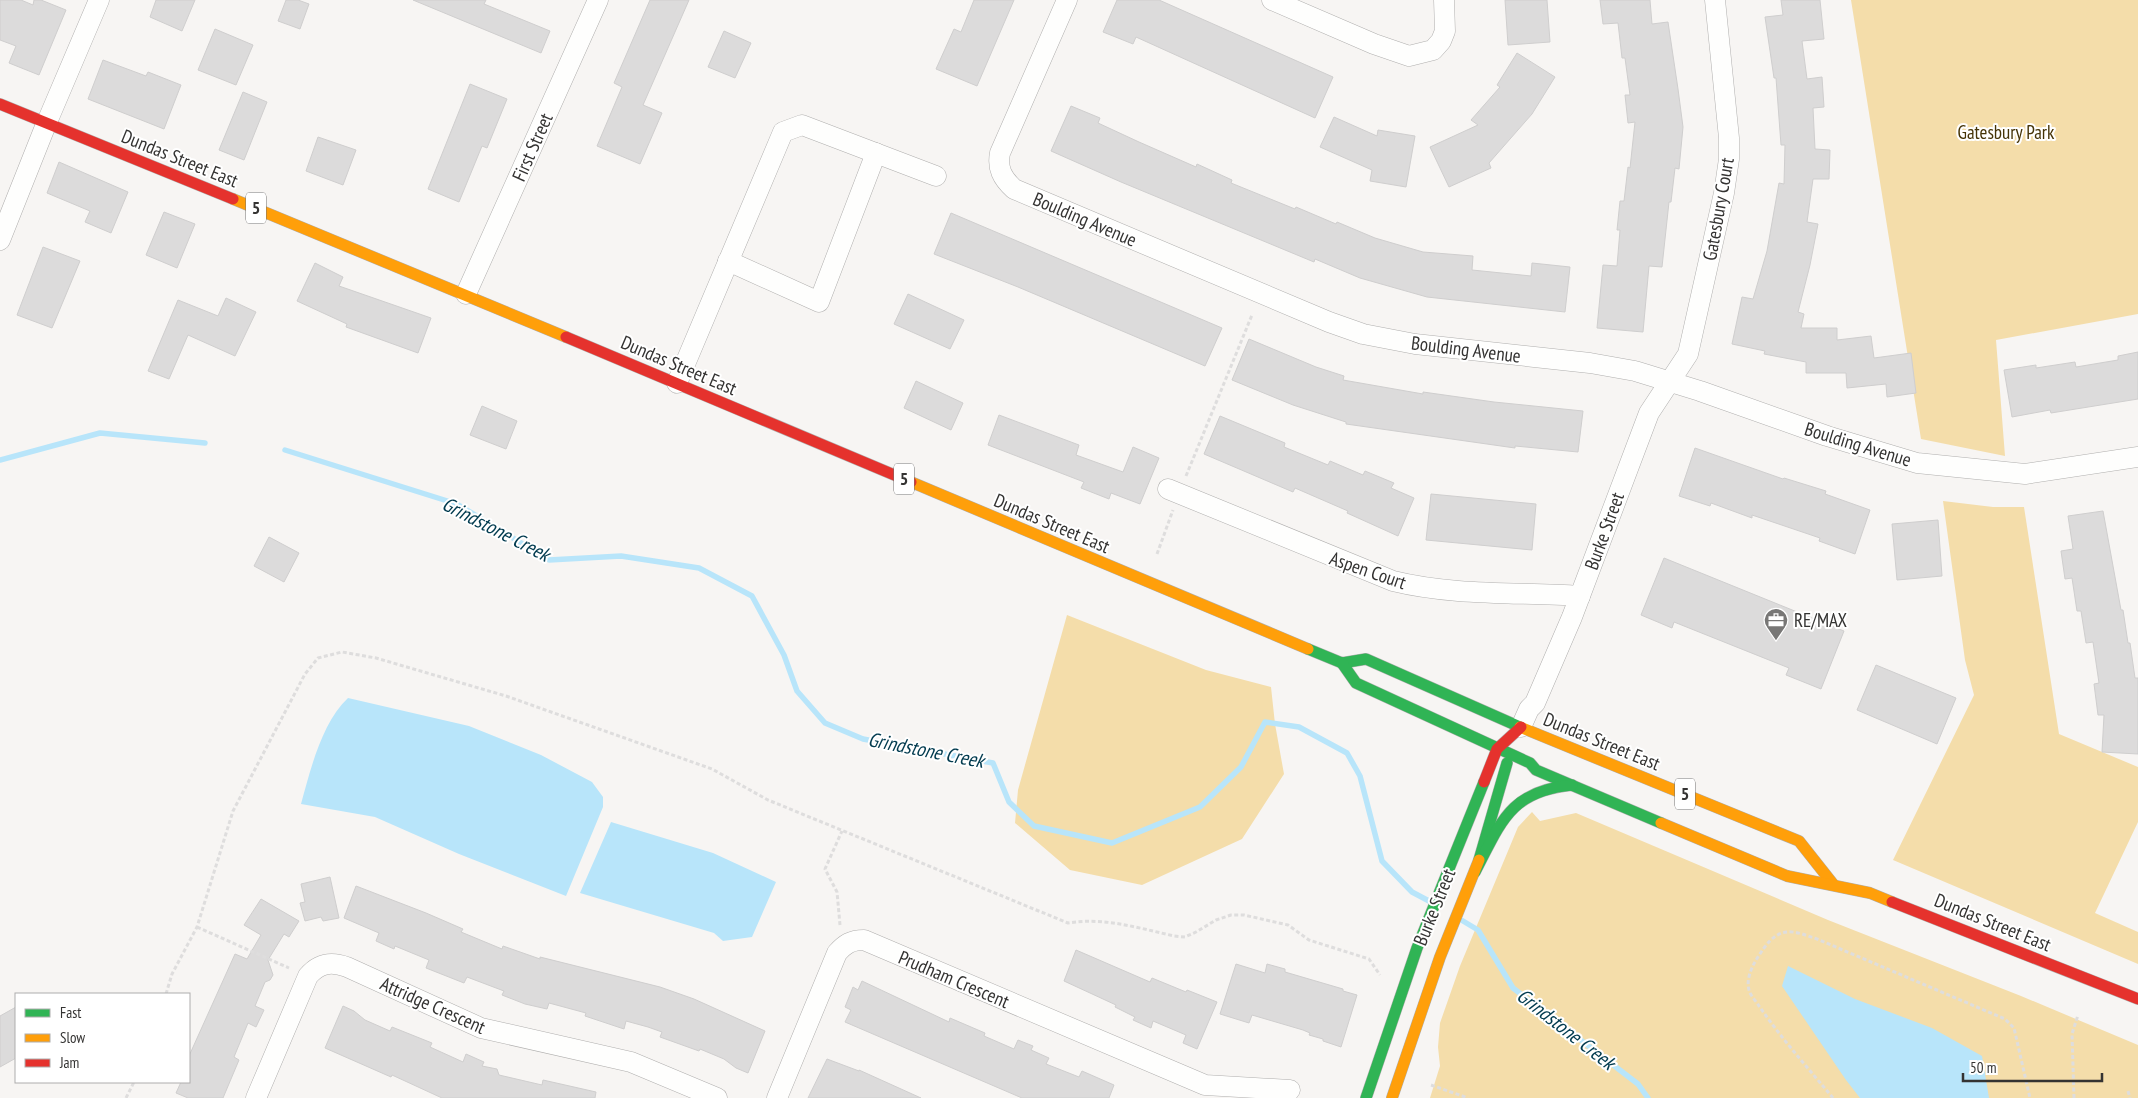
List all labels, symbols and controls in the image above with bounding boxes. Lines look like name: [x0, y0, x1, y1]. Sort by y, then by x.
street label: First Street: [506, 108, 558, 185]
park label: Gatesbury Park: [1958, 120, 2055, 144]
street label: Dundas Street East: [118, 124, 243, 193]
street label: Gatesbury Court: [1697, 155, 1739, 262]
street label: Boulding Avenue: [1030, 186, 1141, 252]
road number: 5: [246, 192, 266, 224]
street label: Dundas Street East: [617, 330, 741, 400]
street label: Boulding Avenue: [1410, 330, 1522, 368]
street label: Boulding Avenue: [1802, 416, 1914, 472]
road number: 5: [894, 464, 914, 494]
street label: Dundas Street East: [990, 488, 1114, 558]
street label: Burke Street: [1579, 488, 1629, 573]
water label: Grindstone Creek: [438, 491, 556, 568]
street label: Aspen Court: [1327, 546, 1410, 595]
office icon: RE/MAX: [1763, 607, 1789, 641]
place label: RE/MAX: [1794, 608, 1848, 632]
street label: Dundas Street East: [1540, 707, 1665, 776]
water label: Grindstone Creek: [866, 726, 988, 774]
road number: 5: [1675, 779, 1695, 810]
street label: Burke Street: [1408, 864, 1461, 949]
street label: Dundas Street East: [1931, 888, 2056, 957]
street label: Prudham Crescent: [895, 945, 1014, 1013]
street label: Attridge Crescent: [377, 971, 490, 1039]
water label: Grindstone Creek: [1512, 983, 1622, 1077]
legend: [15, 993, 190, 1083]
text: Fast: [60, 1003, 81, 1022]
text: Slow: [60, 1028, 85, 1047]
scale bar: [1963, 1050, 2102, 1082]
text: Jam: [59, 1053, 79, 1072]
text: 50 m: [1970, 1058, 1996, 1077]

